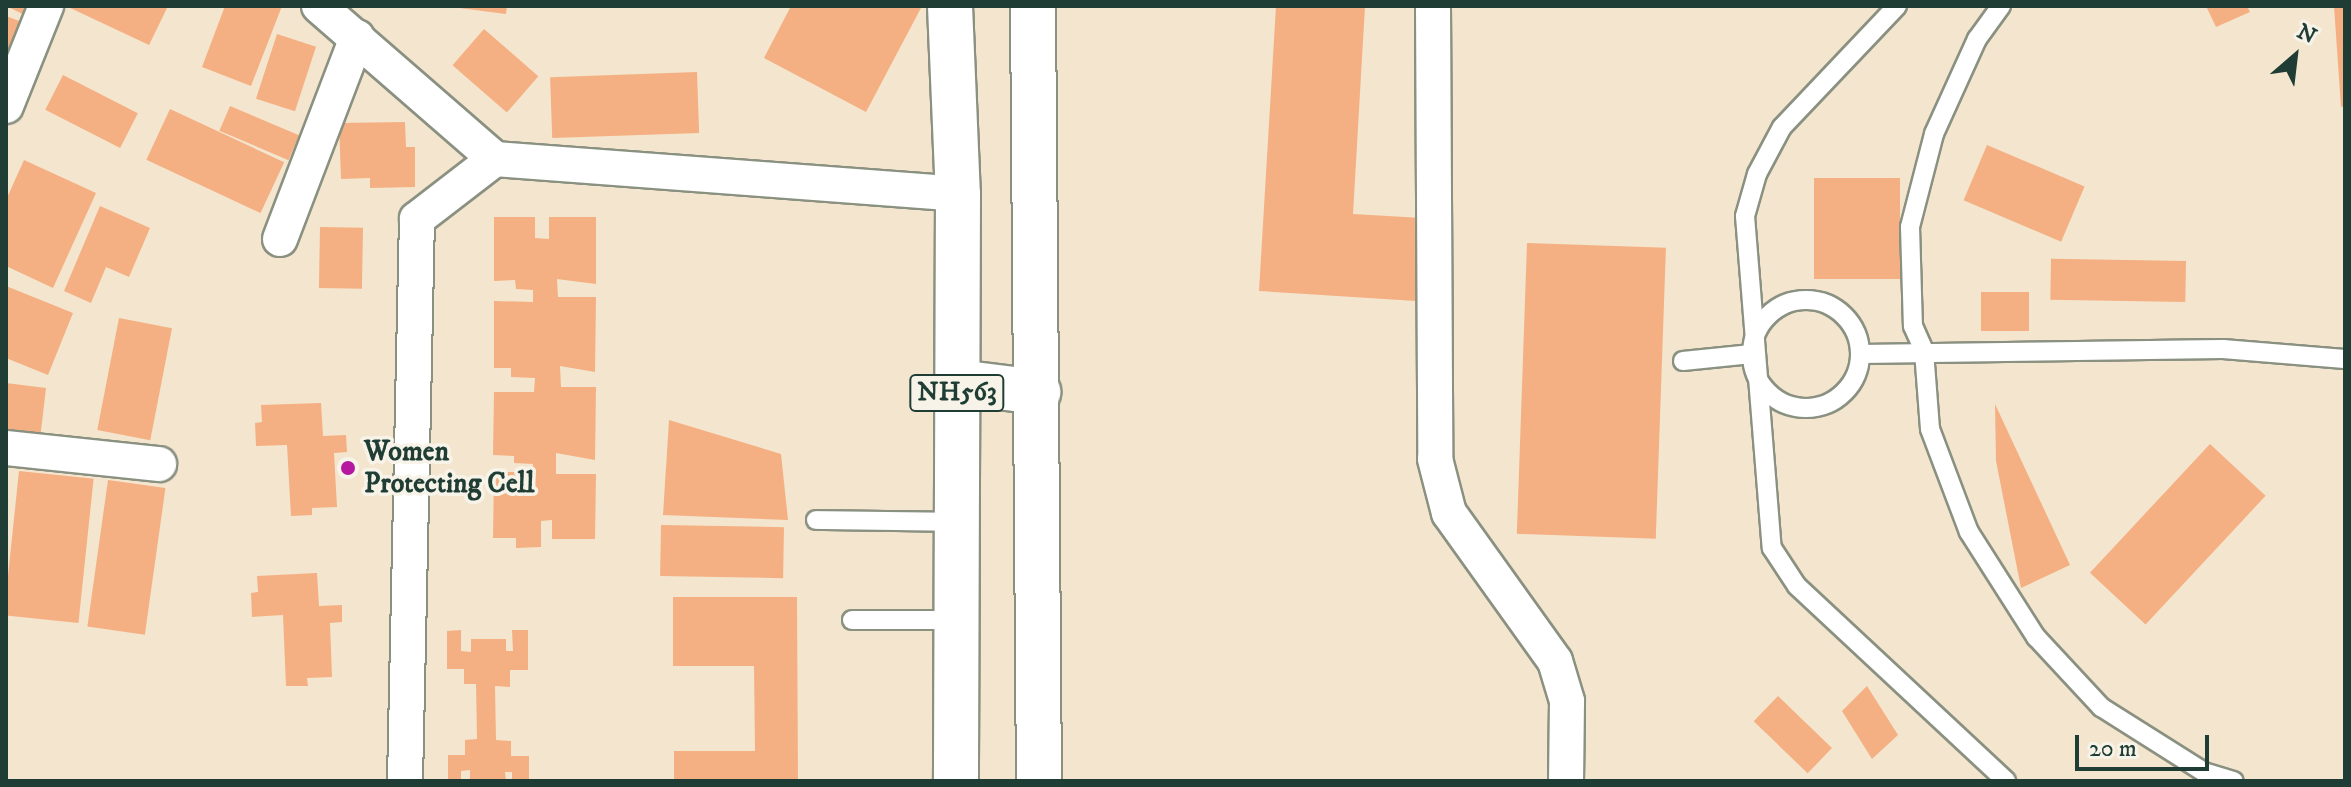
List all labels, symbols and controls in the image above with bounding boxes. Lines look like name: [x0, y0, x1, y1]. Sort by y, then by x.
north arrow: [2255, 16, 2335, 96]
text: N: [2292, 18, 2321, 51]
road number: NH563: [909, 371, 1005, 415]
place label: Women Protecting Cell: [364, 435, 534, 501]
marker: Women Protecting Cell: [339, 459, 357, 477]
scale bar: [2079, 719, 2213, 769]
text: 20 m: [2089, 734, 2137, 764]

